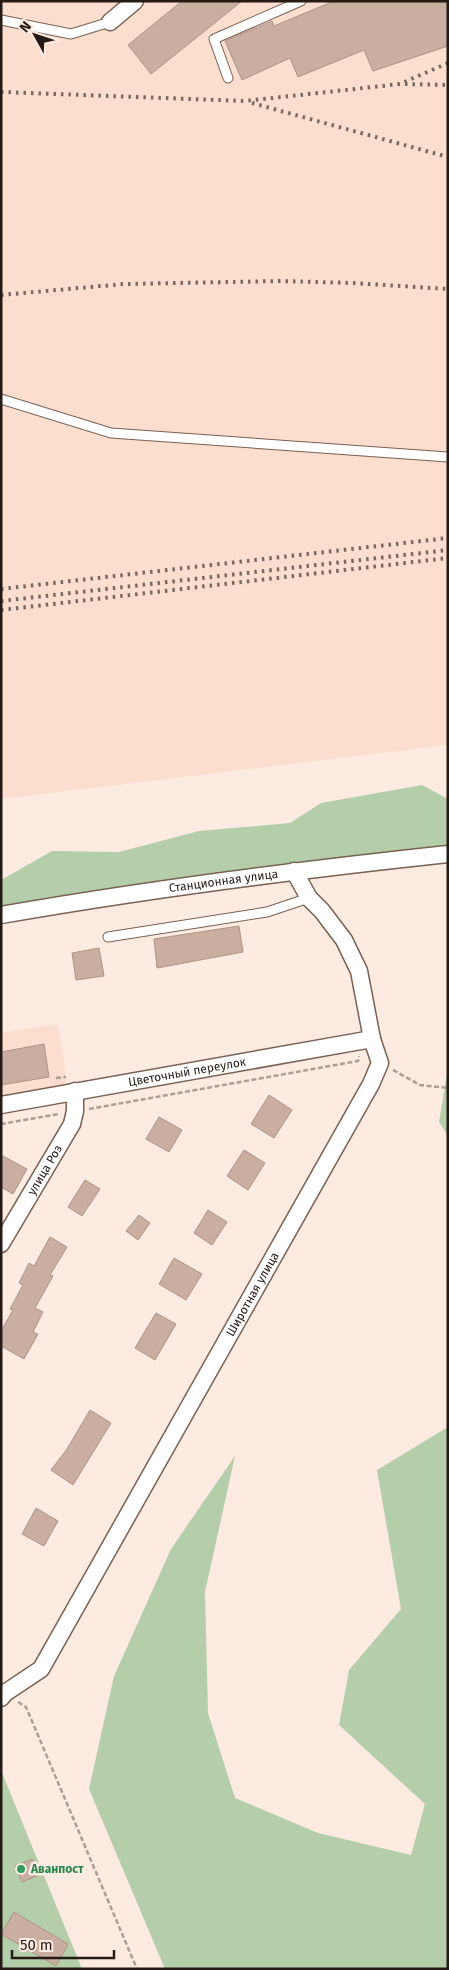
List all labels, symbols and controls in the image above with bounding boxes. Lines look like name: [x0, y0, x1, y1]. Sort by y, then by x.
north arrow: [10, 10, 60, 60]
text: N: [16, 18, 35, 36]
street label: Станционная улица: [168, 867, 279, 895]
street label: Цветочный переулок: [127, 1054, 248, 1089]
street label: улица Роз: [25, 1142, 65, 1198]
street label: Широтная улица: [223, 1250, 282, 1339]
place label: Аванпост: [30, 1862, 84, 1876]
marker: Аванпост: [15, 1863, 27, 1875]
scale bar: [12, 1928, 115, 1960]
text: 50 m: [20, 1936, 53, 1954]

